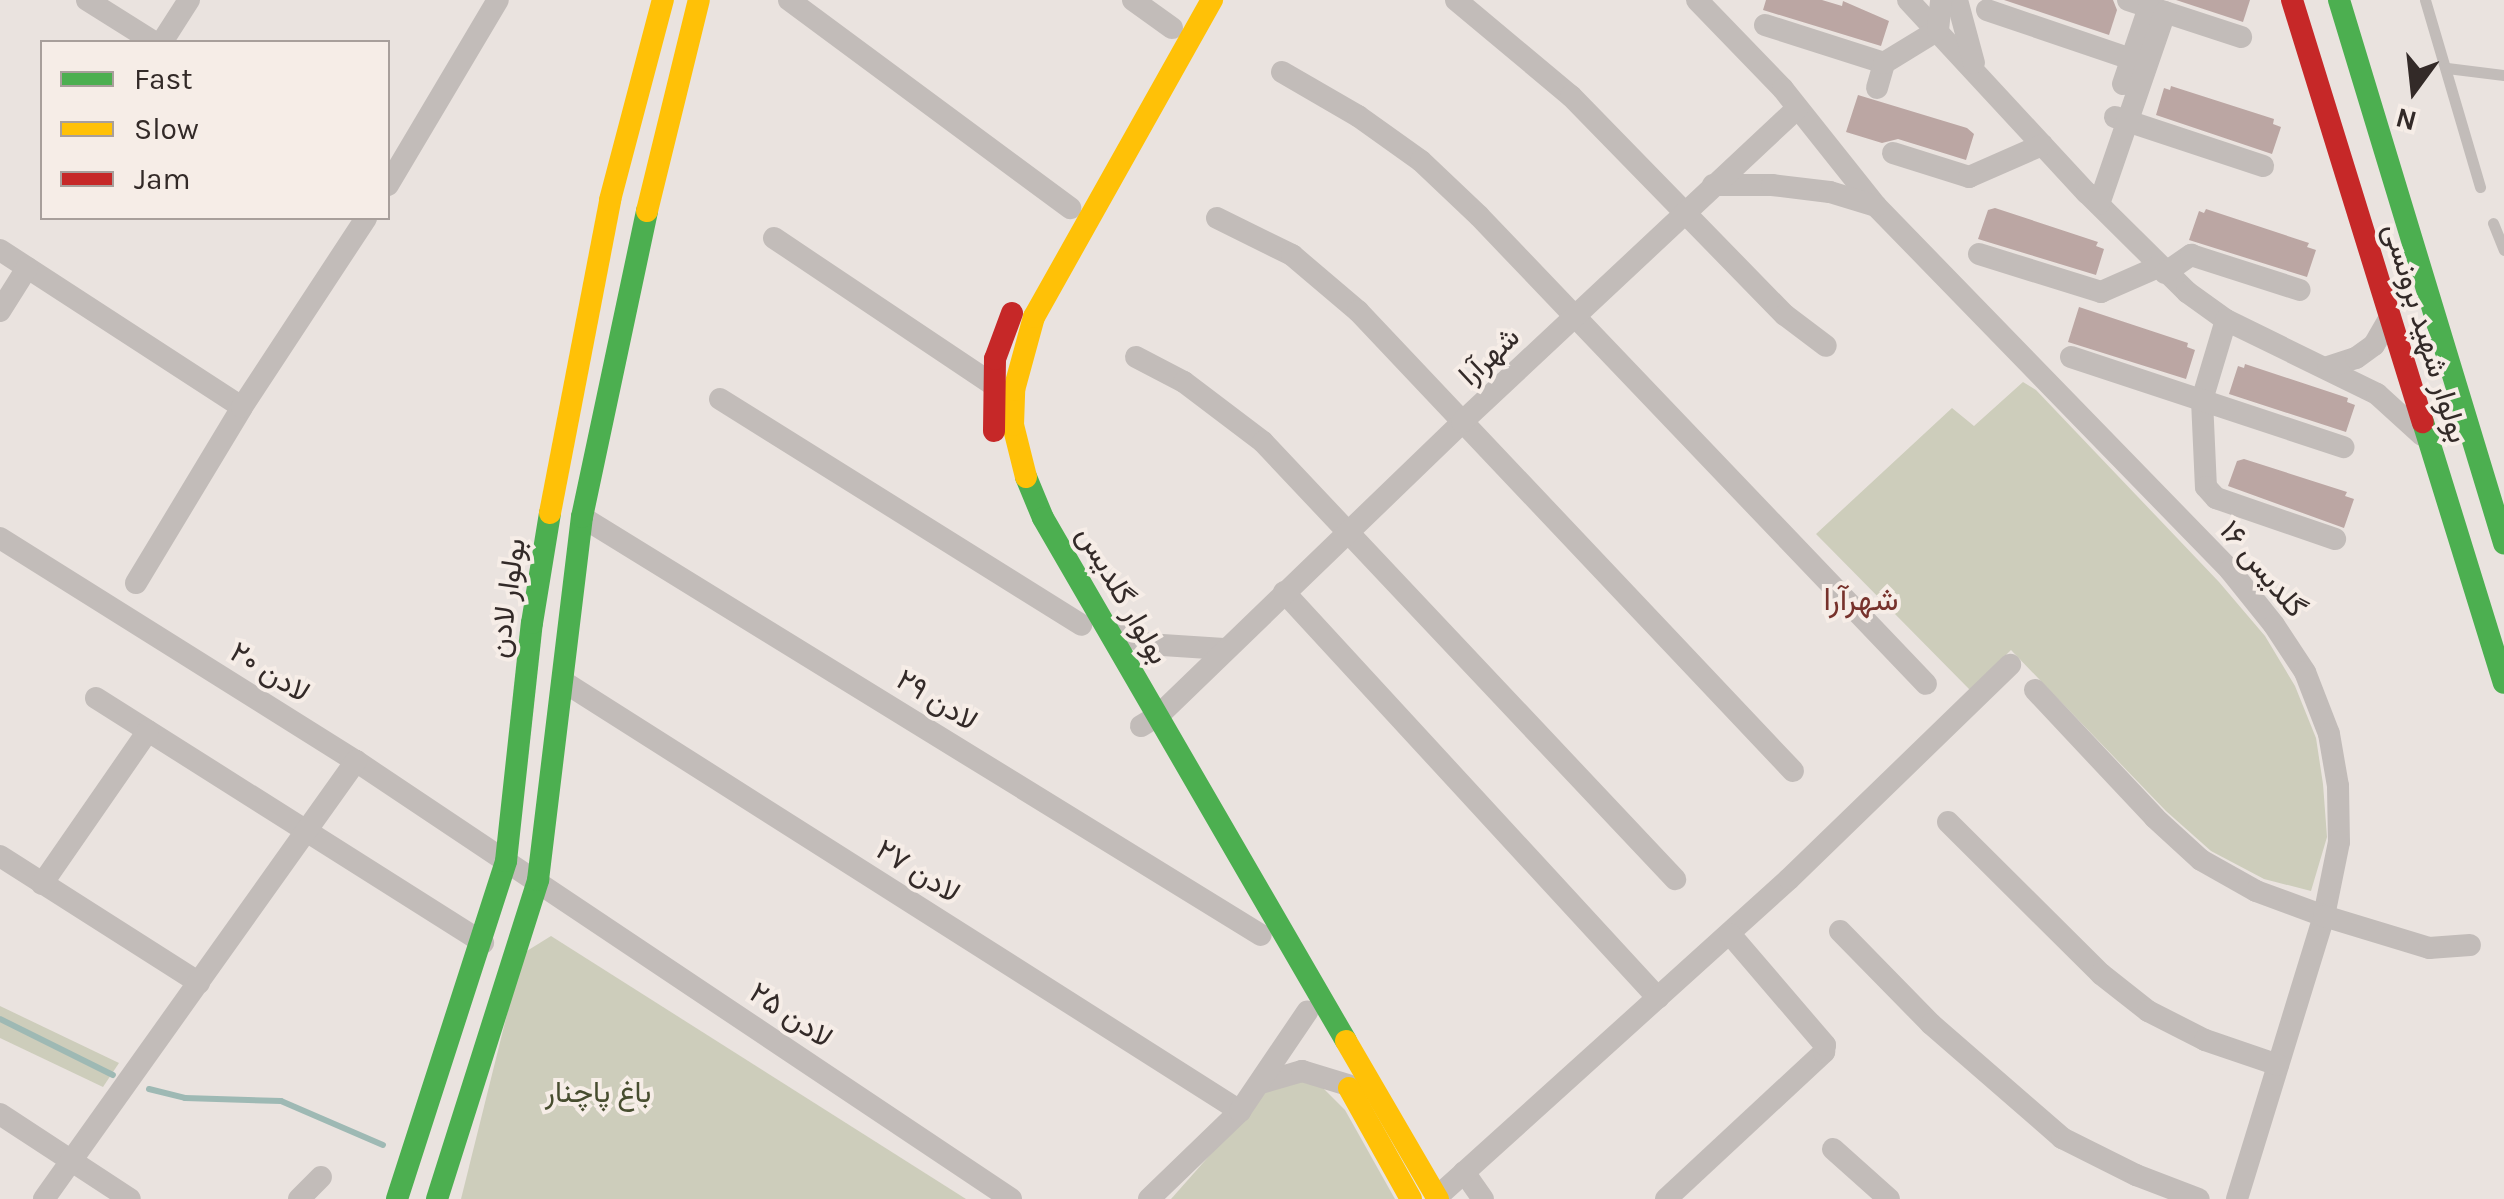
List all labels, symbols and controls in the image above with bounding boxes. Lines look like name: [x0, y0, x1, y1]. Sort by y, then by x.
legend: [40, 40, 390, 220]
north arrow: [2364, 40, 2464, 140]
text: Fast: [134, 61, 193, 97]
text: N: [2392, 101, 2420, 138]
text: Slow: [134, 111, 199, 147]
text: Jam: [134, 161, 191, 197]
street label: بولوار شهید برونسی: [2375, 219, 2477, 447]
street label: شهرآرا: [1451, 319, 1527, 393]
street label: گلدیس ۱۶: [2212, 513, 2314, 625]
street label: بولوار گلدیس: [1069, 519, 1177, 671]
street label: بولوار لادن: [481, 536, 533, 660]
district label: شهرآرا: [1824, 581, 1898, 619]
street label: لادن ۲۰: [223, 634, 317, 710]
street label: لادن ۲۹: [890, 661, 984, 739]
street label: لادن ۲۷: [869, 831, 967, 911]
street label: لادن ۲۵: [743, 974, 839, 1056]
park label: باغ پاچنار: [545, 1074, 651, 1110]

